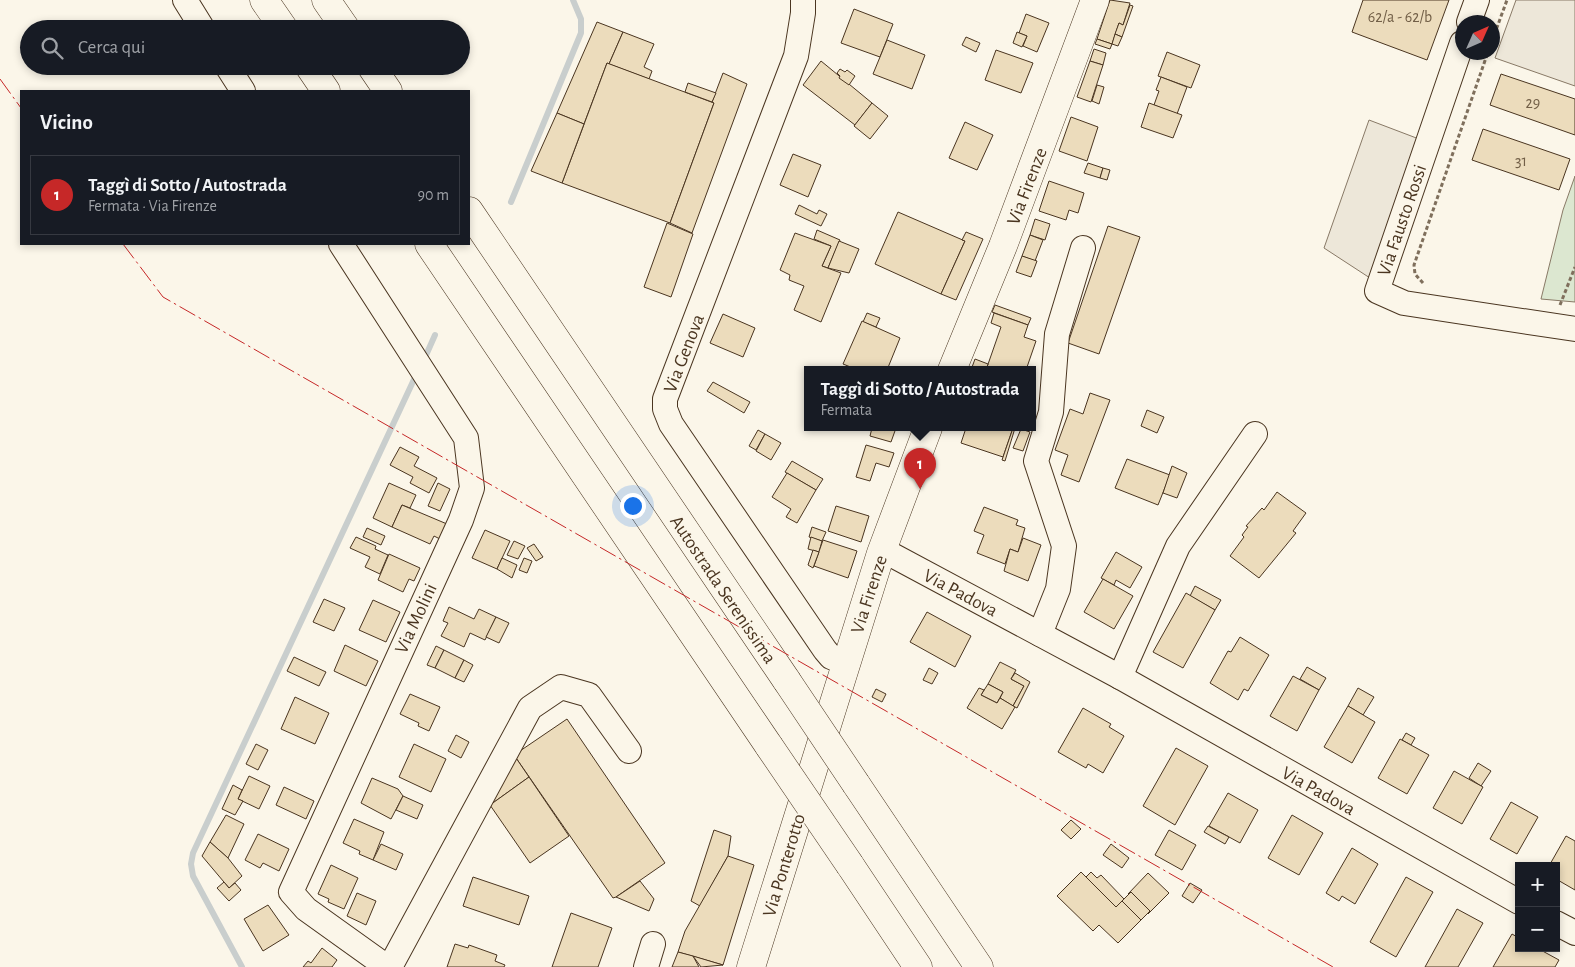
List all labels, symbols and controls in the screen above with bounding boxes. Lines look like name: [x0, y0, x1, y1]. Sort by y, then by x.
house number: 62/a - 62/b: [1368, 9, 1432, 25]
north arrow: [1455, 15, 1500, 60]
search box: [20, 20, 470, 75]
icon: search: [38, 34, 66, 62]
text: Cerca qui: [78, 38, 145, 57]
house number: 29: [1526, 95, 1540, 111]
text: Vicino: [40, 112, 93, 133]
street label: Via Firenze: [1004, 145, 1051, 228]
house number: 31: [1515, 153, 1527, 169]
street label: Via Fausto Rossi: [1374, 162, 1430, 279]
text: Taggì di Sotto / Autostrada: [88, 176, 287, 195]
text: 1: [54, 187, 60, 203]
text: 90 m: [418, 187, 449, 203]
text: Fermata · Via Firenze: [88, 198, 217, 214]
street label: Via Genova: [661, 311, 708, 395]
popup: [804, 366, 1036, 431]
text: Taggì di Sotto / Autostrada: [821, 380, 1019, 399]
text: Fermata: [821, 402, 872, 418]
pin: 1: [904, 448, 936, 489]
your location: [620, 493, 646, 519]
street label: Autostrada Serenissima: [666, 512, 779, 668]
street label: Via Firenze: [848, 553, 891, 636]
street label: Via Padova: [920, 566, 1001, 621]
street label: Via Molini: [392, 581, 441, 657]
street label: Via Padova: [1278, 763, 1358, 819]
street label: Via Ponterotto: [760, 812, 809, 919]
map controls: [1515, 862, 1560, 952]
button: +: [1515, 862, 1560, 907]
button: −: [1515, 907, 1560, 952]

